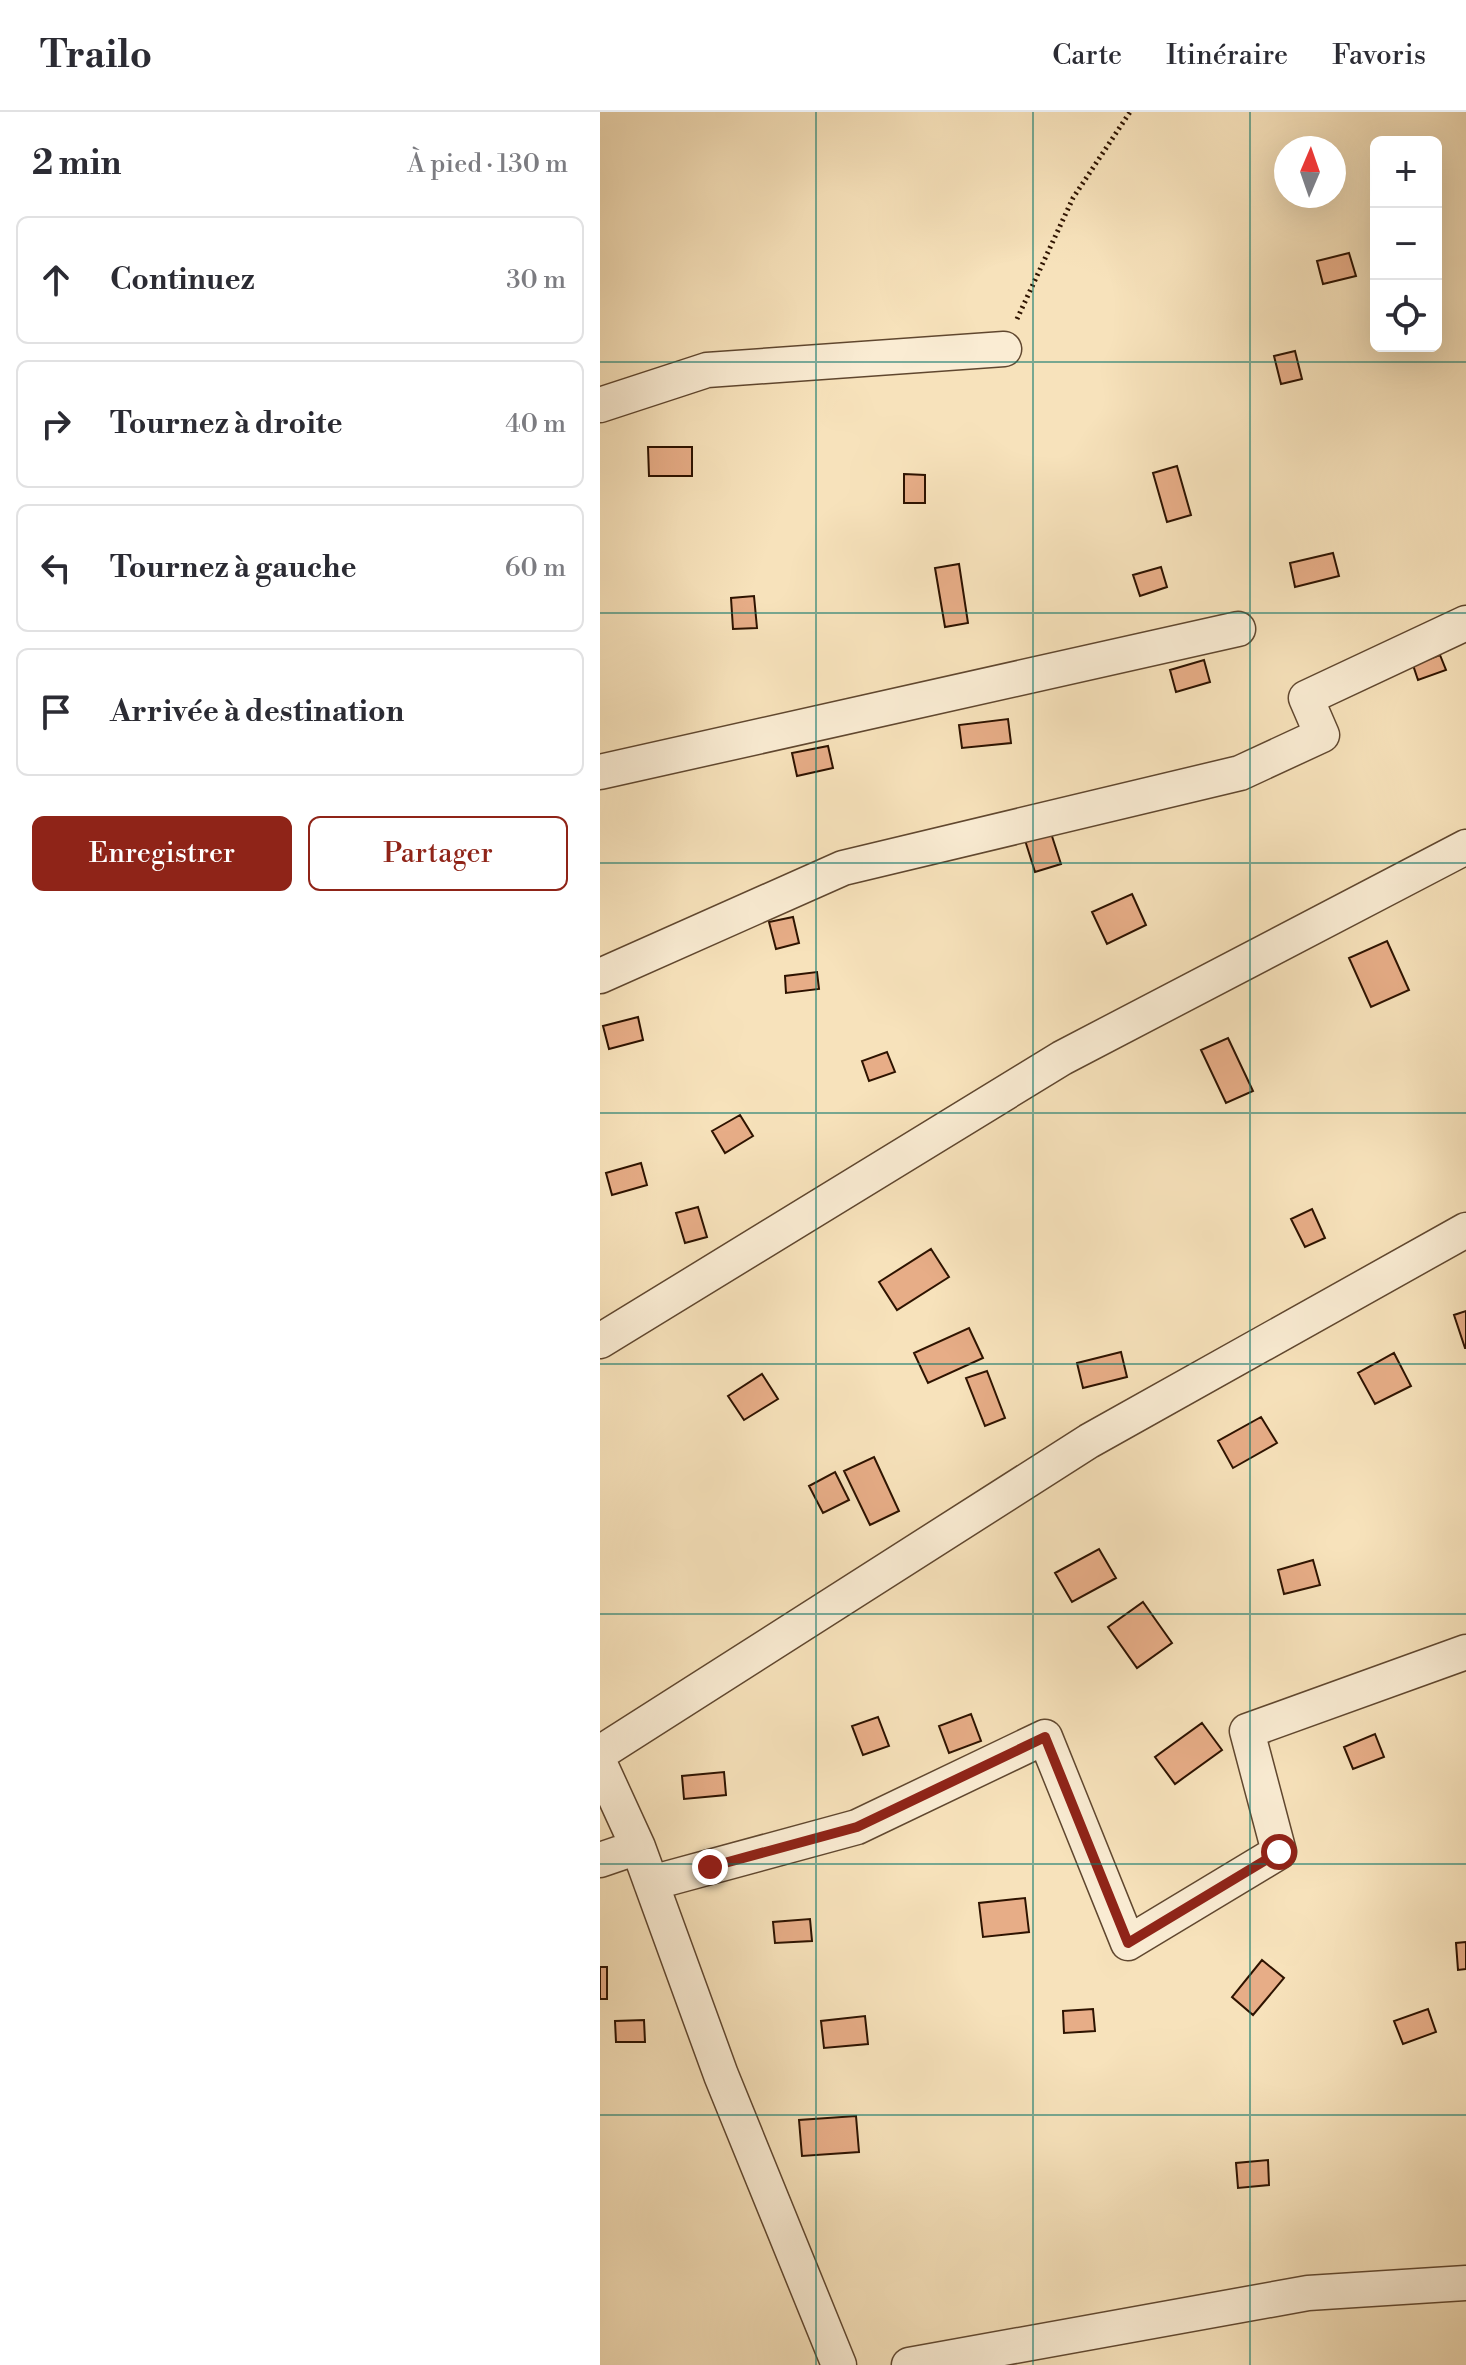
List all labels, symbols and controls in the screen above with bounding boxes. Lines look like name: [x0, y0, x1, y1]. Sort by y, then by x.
text: Trailo: [40, 32, 152, 79]
text: Carte: [1052, 38, 1122, 73]
text: Itinéraire: [1166, 38, 1288, 73]
text: Favoris: [1332, 38, 1426, 73]
north arrow: [1274, 136, 1346, 208]
map controls: [1370, 136, 1442, 352]
button: +: [1370, 136, 1442, 208]
text: 2 min: [32, 143, 121, 185]
text: À pied · 130 m: [407, 148, 568, 180]
button: −: [1370, 208, 1442, 280]
icon: ahead: [34, 258, 78, 302]
text: Continuez: [110, 261, 255, 299]
text: 30 m: [506, 264, 566, 296]
button: locate: [1370, 280, 1442, 352]
icon: right: [34, 402, 78, 446]
text: Tournez à droite: [110, 405, 343, 443]
text: 40 m: [505, 408, 566, 440]
icon: left: [34, 546, 78, 590]
text: Tournez à gauche: [110, 549, 357, 587]
text: 60 m: [505, 552, 566, 584]
icon: arrive: [34, 690, 78, 734]
text: Arrivée à destination: [110, 693, 404, 731]
button: Enregistrer: [32, 816, 292, 891]
button: Partager: [308, 816, 568, 891]
route start: [1261, 1834, 1297, 1870]
route end: [692, 1849, 728, 1885]

